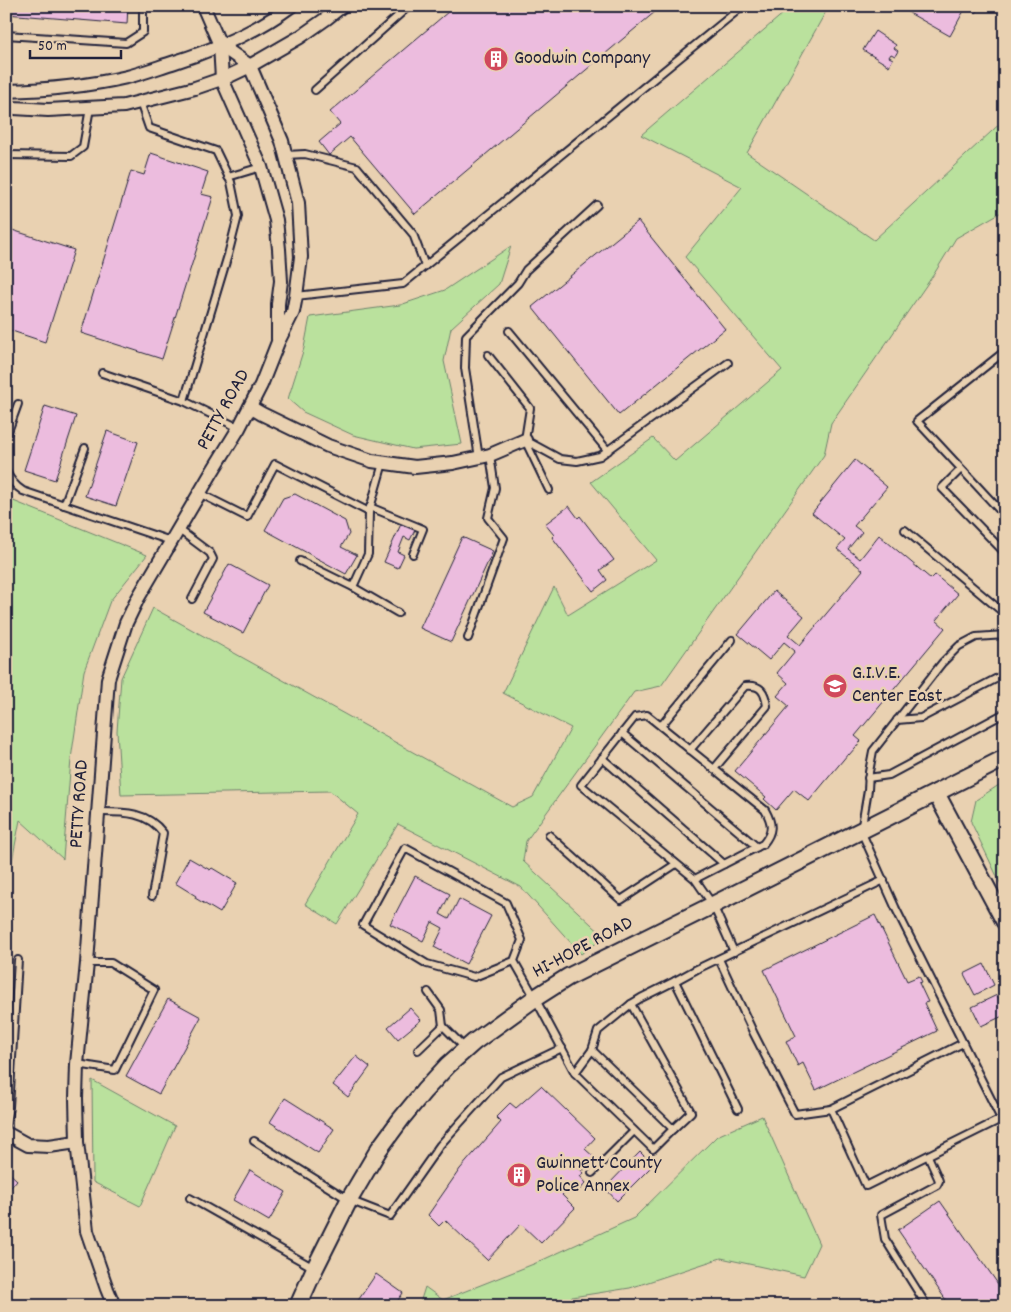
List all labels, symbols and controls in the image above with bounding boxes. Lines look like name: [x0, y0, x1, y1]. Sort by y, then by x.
scale bar: [30, 28, 121, 60]
text: 50 m: [38, 36, 67, 58]
place label: Goodwin Company: [514, 45, 651, 73]
building icon: Goodwin Company: [483, 46, 509, 72]
street label: PETTY ROAD: [190, 364, 258, 456]
place label: G.I.V.E. Center East: [852, 660, 942, 711]
school or university icon: G.I.V.E. Center East: [822, 673, 848, 699]
street label: PETTY ROAD: [63, 759, 97, 849]
street label: HI-HOPE ROAD: [528, 910, 638, 986]
place label: Gwinnett County Police Annex: [536, 1150, 662, 1201]
building icon: Gwinnett County Police Annex: [506, 1162, 532, 1188]

